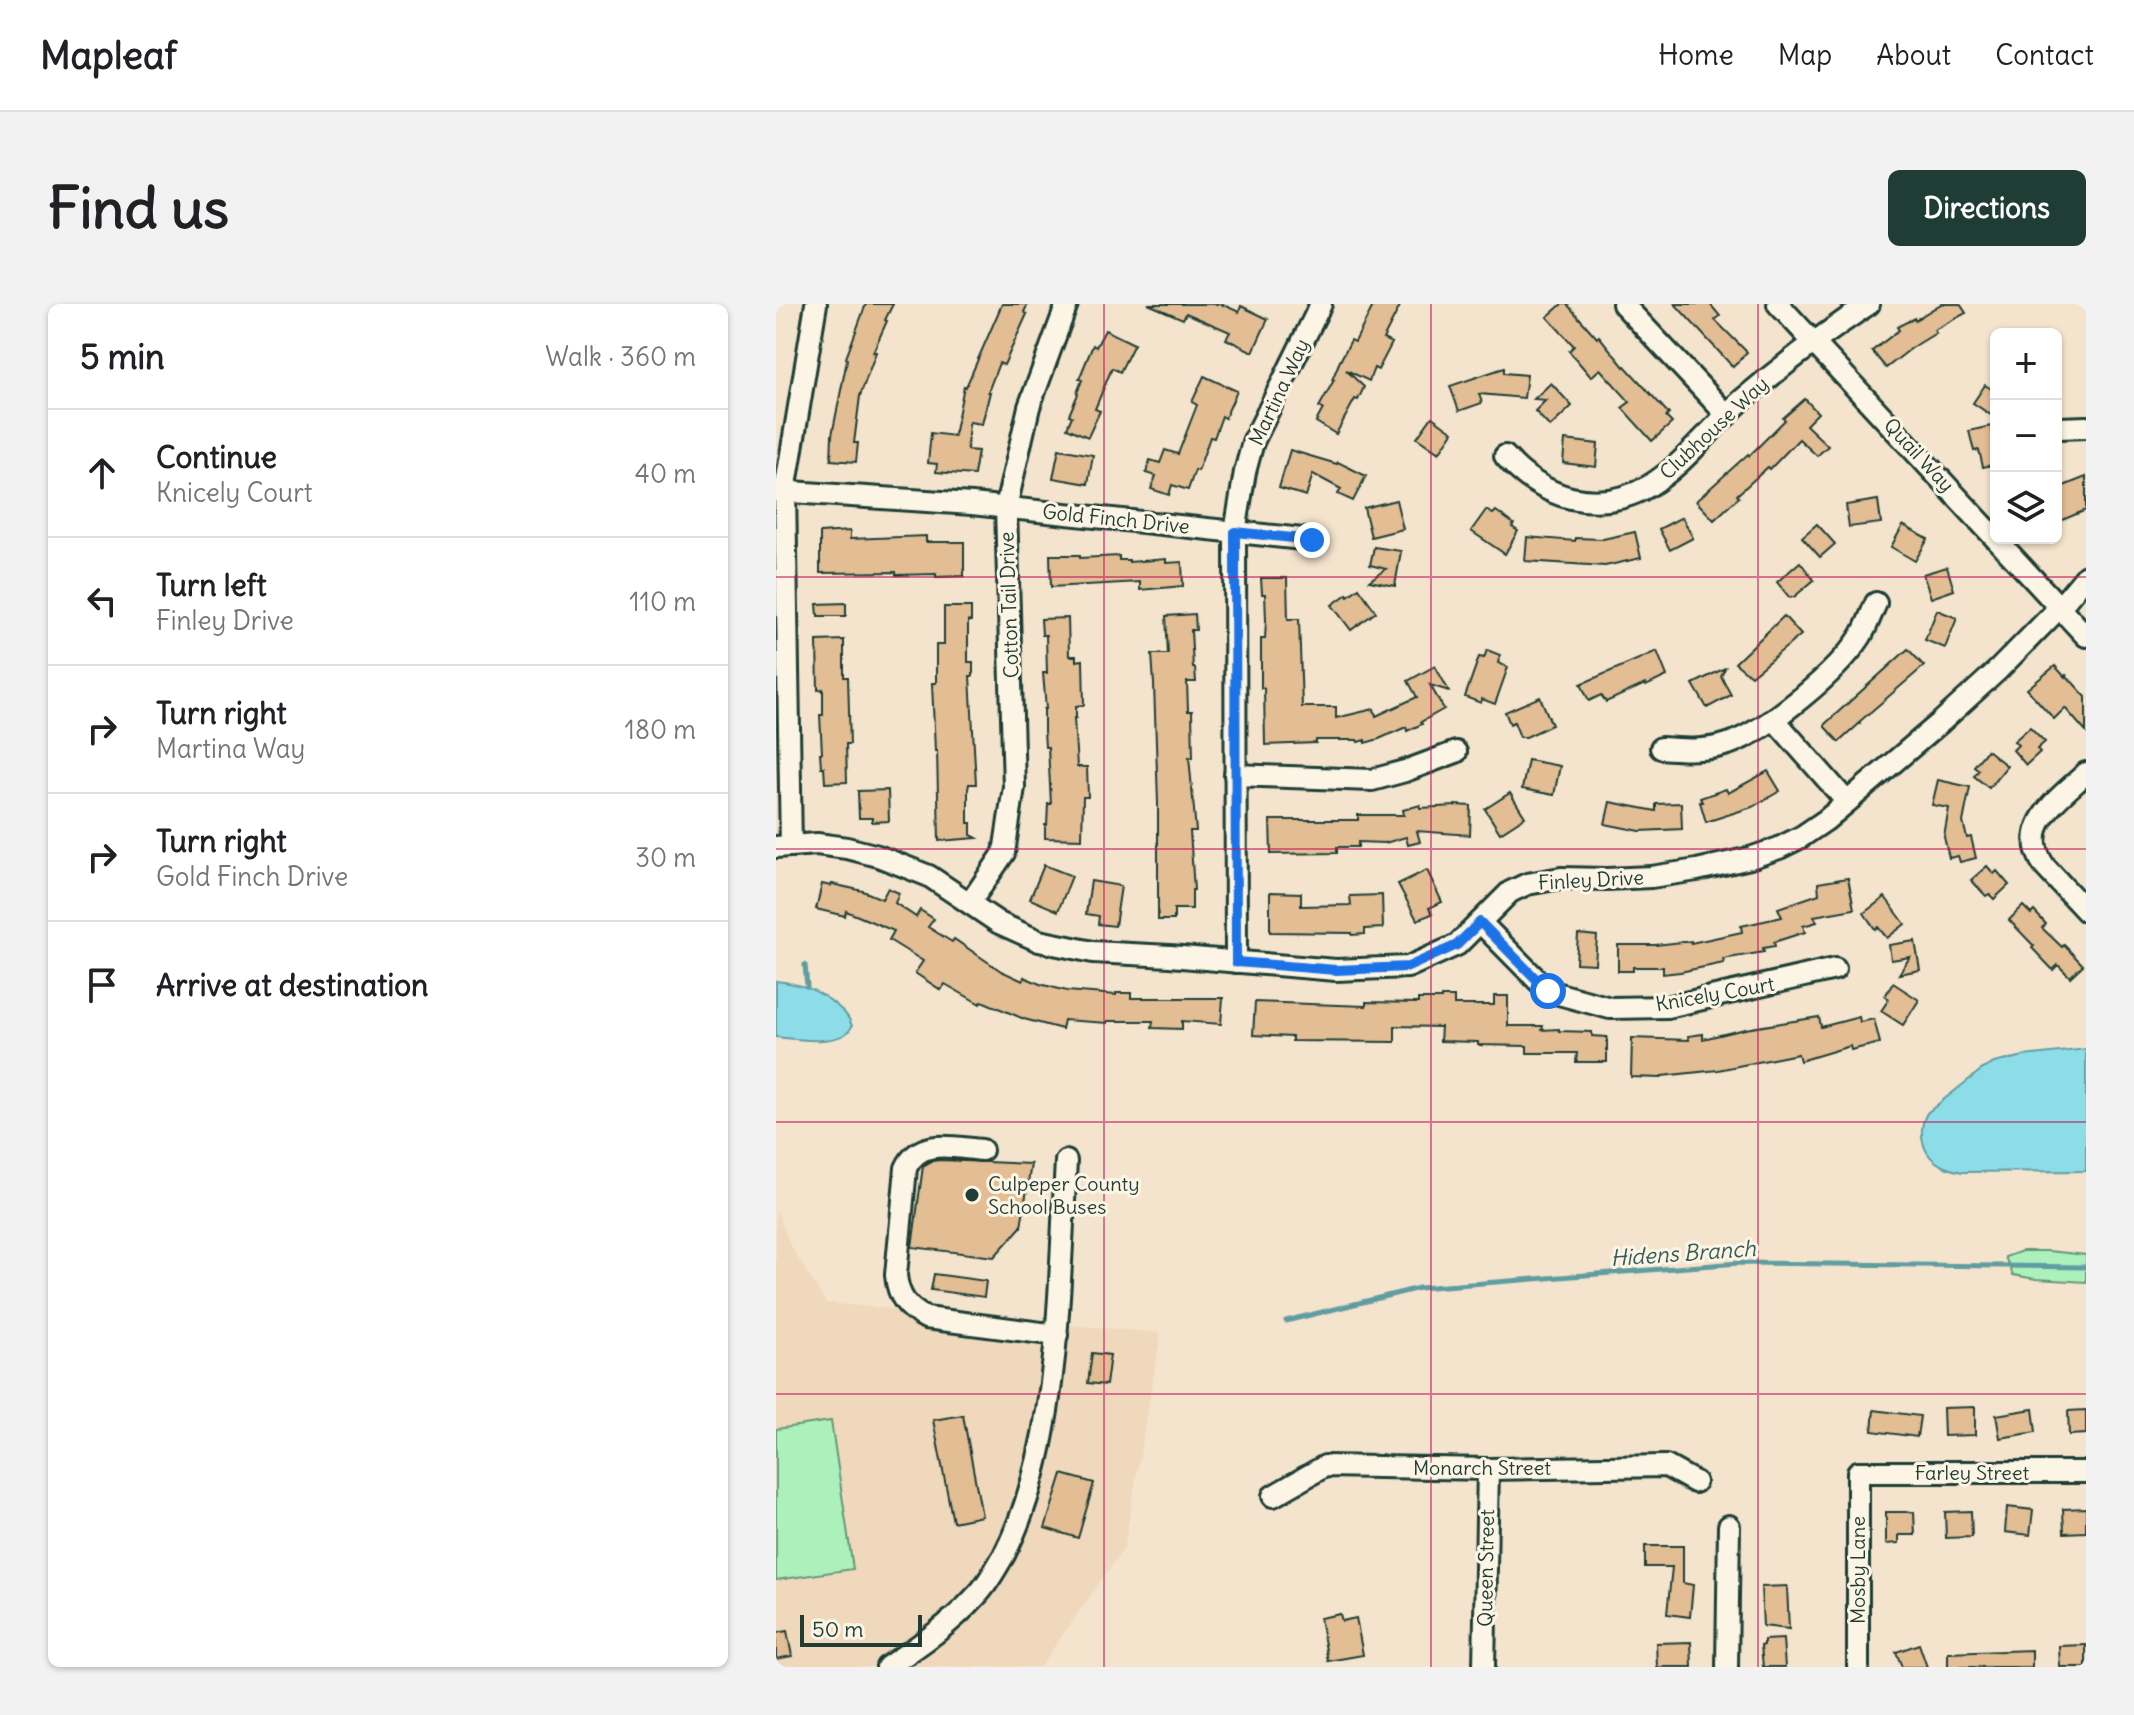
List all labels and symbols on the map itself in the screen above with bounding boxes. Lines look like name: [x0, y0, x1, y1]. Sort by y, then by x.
street label: Martina Way: [1243, 334, 1314, 449]
street label: Clubhouse Way: [1654, 371, 1773, 484]
street label: Quail Way: [1879, 412, 1960, 497]
street label: Gold Finch Drive: [1041, 498, 1191, 539]
route end: [1294, 522, 1330, 558]
street label: Cotton Tail Drive: [993, 531, 1024, 679]
street label: Finley Drive: [1537, 864, 1645, 895]
street label: Knicely Court: [1653, 971, 1777, 1016]
route start: [1530, 973, 1566, 1009]
place label: Culpeper County School Buses: [988, 1171, 1140, 1219]
marker: Culpeper County School Buses: [963, 1186, 981, 1204]
water label: Hidens Branch: [1609, 1234, 1758, 1272]
street label: Monarch Street: [1413, 1455, 1551, 1480]
street label: Farley Street: [1915, 1460, 2030, 1485]
street label: Queen Street: [1472, 1509, 1499, 1627]
street label: Mosby Lane: [1845, 1516, 1870, 1624]
scale bar: [800, 1611, 922, 1647]

